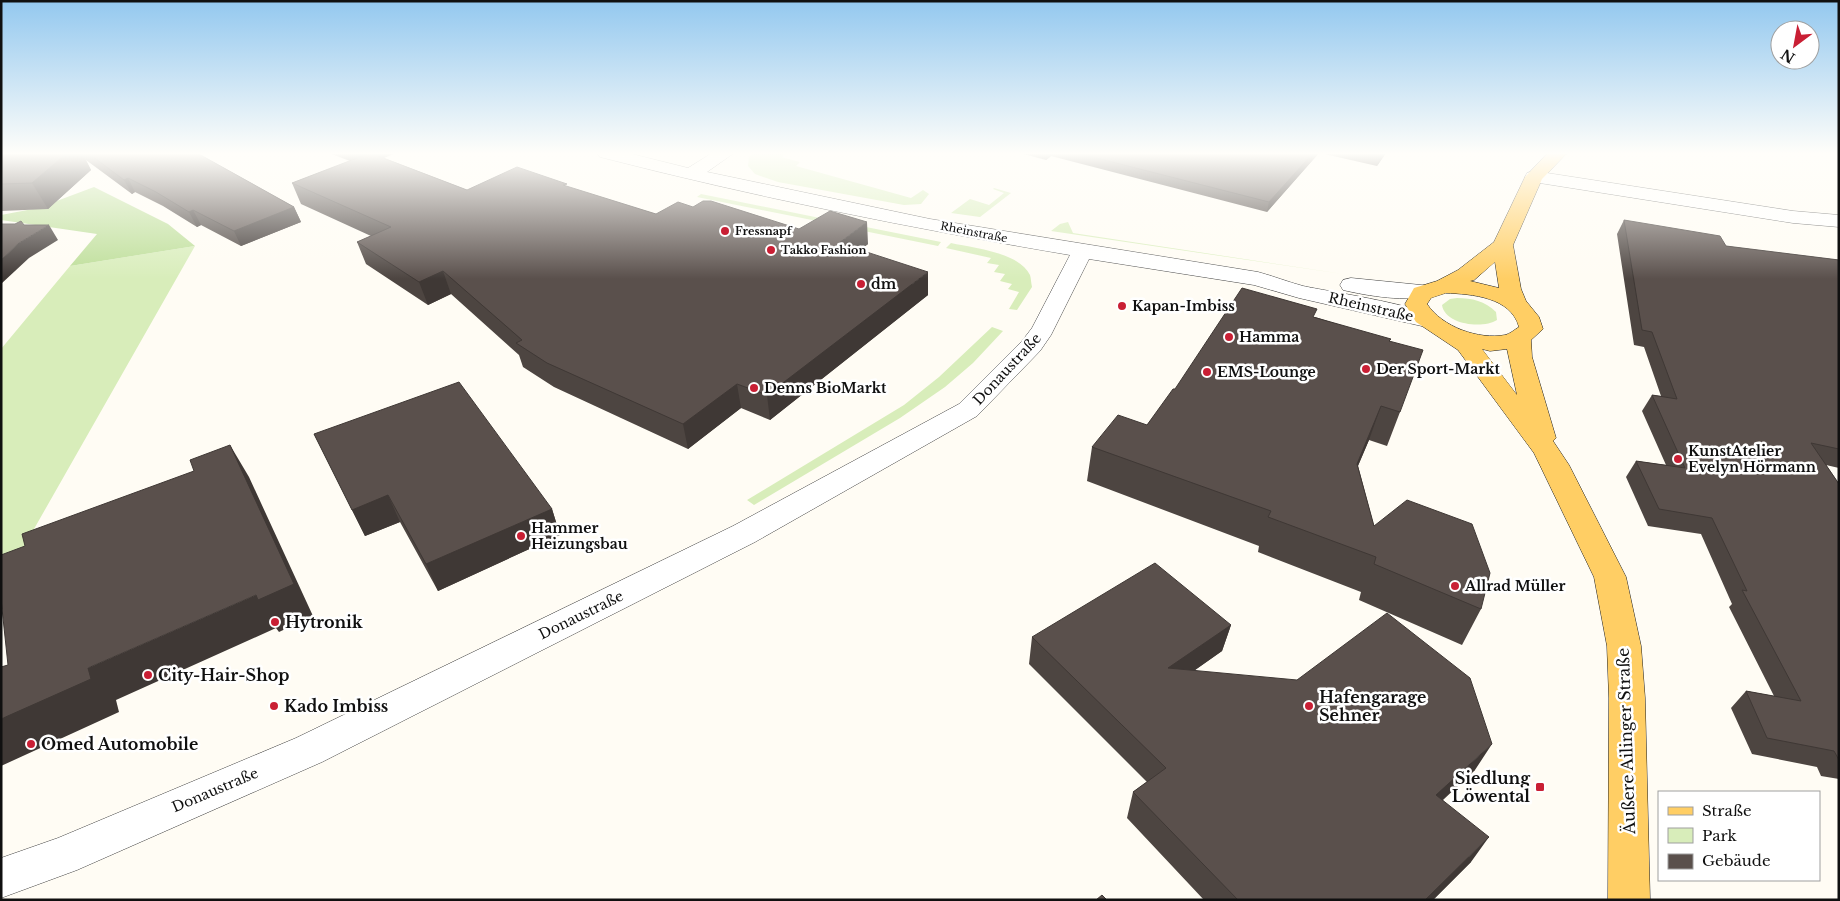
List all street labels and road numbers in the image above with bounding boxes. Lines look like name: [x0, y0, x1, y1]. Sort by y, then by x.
street label: Rheinstraße: [939, 219, 1009, 245]
street label: Rheinstraße: [1327, 288, 1415, 326]
street label: Donaustraße: [969, 329, 1045, 409]
street label: Donaustraße: [536, 587, 626, 643]
street label: Äußere Ailinger Straße: [1613, 648, 1639, 835]
street label: Donaustraße: [169, 764, 261, 816]

